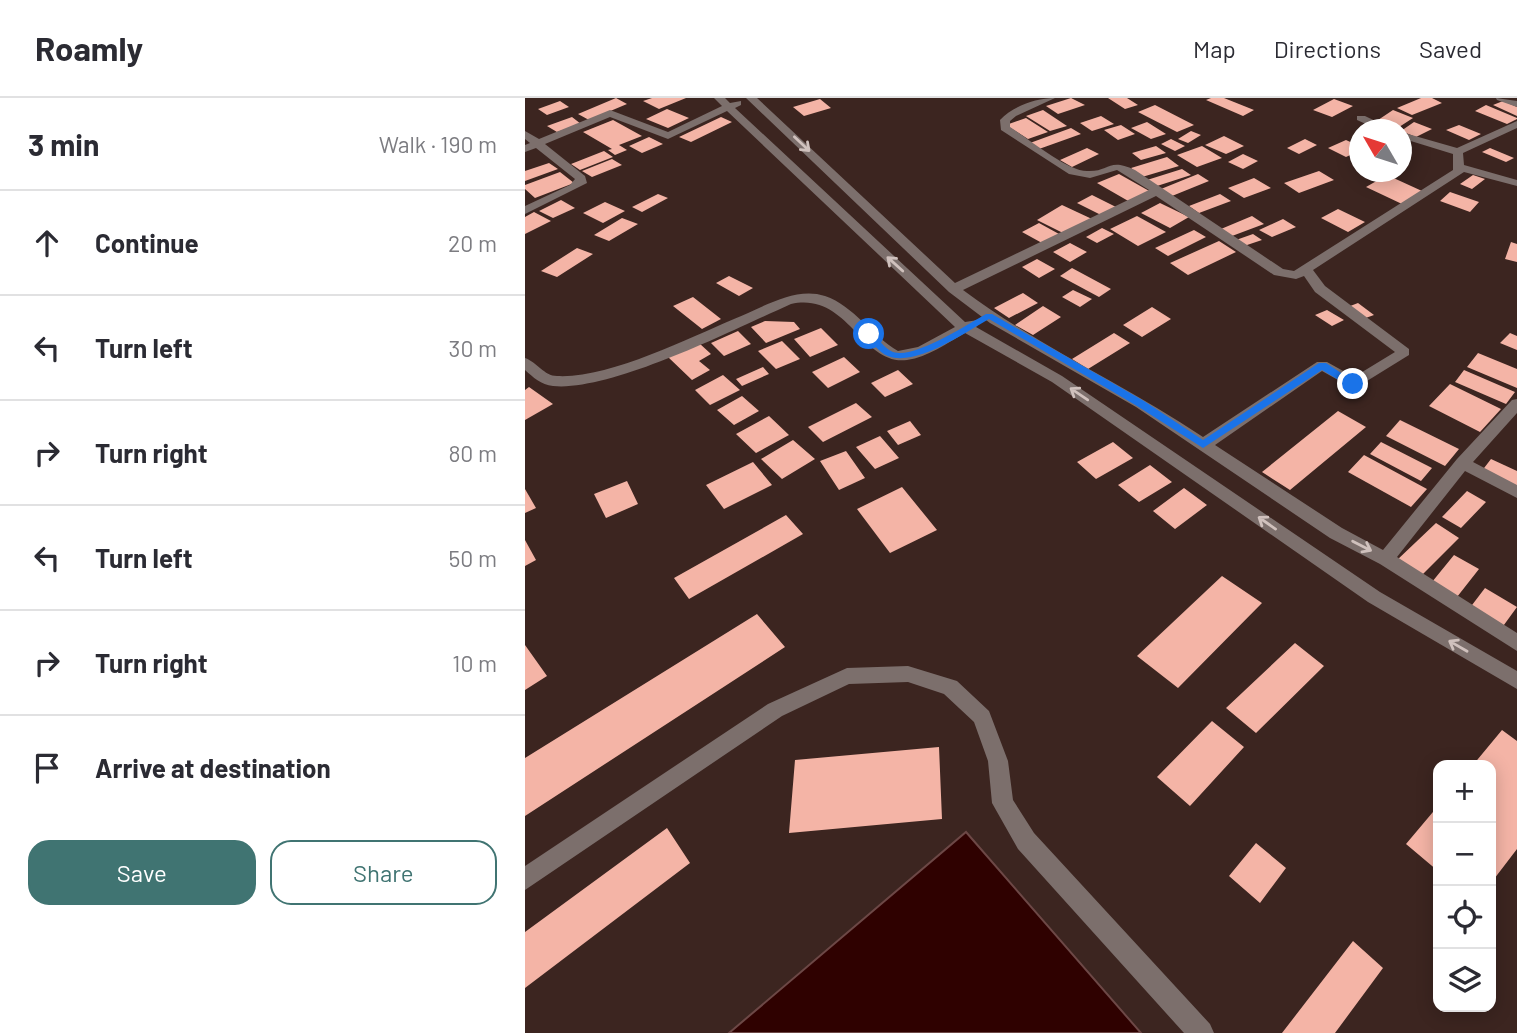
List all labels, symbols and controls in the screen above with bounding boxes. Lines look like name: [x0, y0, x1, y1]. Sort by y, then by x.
text: Roamly: [35, 28, 143, 68]
text: Map: [1193, 34, 1236, 63]
text: Directions: [1274, 34, 1381, 63]
text: Saved: [1419, 34, 1482, 63]
north arrow: [1349, 119, 1412, 182]
text: 3 min: [28, 126, 99, 162]
text: Walk · 190 m: [379, 130, 497, 158]
one-way arrow: [793, 136, 811, 152]
icon: ahead: [28, 224, 66, 262]
text: Continue: [95, 227, 199, 258]
text: 20 m: [448, 229, 497, 257]
one-way arrow: [886, 256, 904, 272]
route start: [853, 318, 884, 349]
icon: left: [28, 329, 66, 367]
text: Turn left: [95, 332, 193, 363]
text: 30 m: [449, 334, 497, 362]
route end: [1337, 368, 1368, 399]
one-way arrow: [1070, 387, 1090, 401]
icon: right: [28, 434, 66, 472]
text: Turn right: [95, 437, 208, 468]
text: 80 m: [448, 439, 497, 467]
one-way arrow: [1258, 516, 1277, 530]
icon: left: [28, 539, 66, 577]
one-way arrow: [1351, 540, 1372, 554]
text: Turn left: [95, 542, 193, 573]
text: 50 m: [449, 544, 497, 572]
one-way arrow: [1448, 639, 1468, 653]
icon: right: [28, 644, 66, 682]
text: Turn right: [95, 647, 208, 678]
text: 10 m: [452, 649, 497, 677]
icon: arrive: [28, 749, 66, 787]
text: Arrive at destination: [95, 752, 331, 783]
map controls: [1433, 760, 1496, 1012]
button: +: [1433, 760, 1496, 823]
button: −: [1433, 823, 1496, 886]
button: Save: [28, 840, 256, 905]
button: Share: [270, 840, 497, 905]
button: locate: [1433, 886, 1496, 949]
button: layers: [1433, 949, 1496, 1012]

